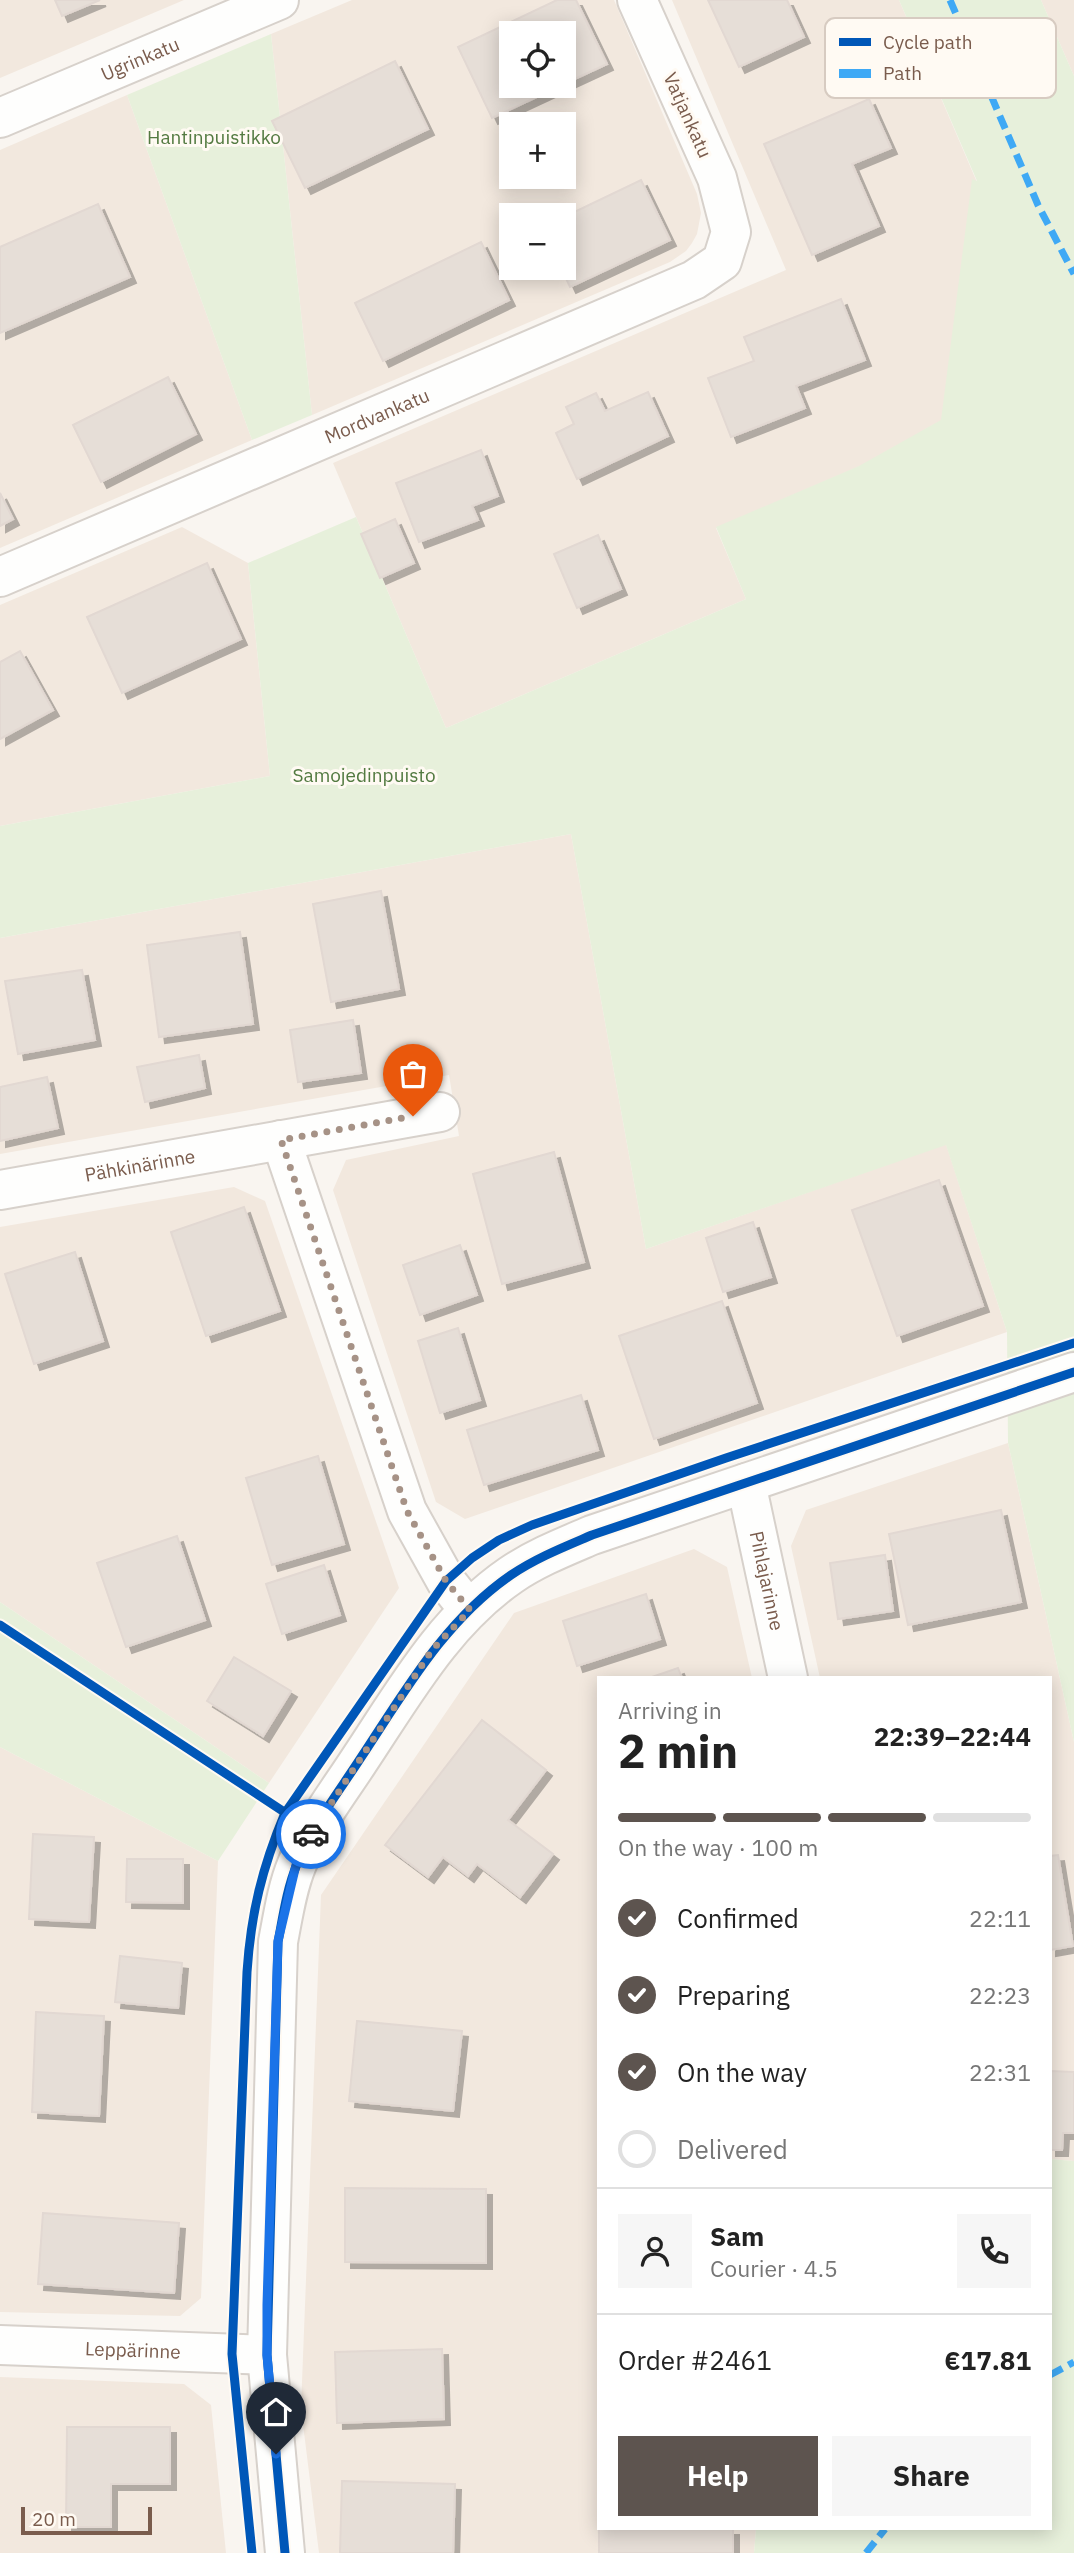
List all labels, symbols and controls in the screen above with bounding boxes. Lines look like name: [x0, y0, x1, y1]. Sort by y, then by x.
legend: [825, 18, 1056, 98]
map controls: [499, 21, 576, 280]
button: locate: [499, 21, 576, 98]
text: Cycle path: [883, 30, 972, 54]
street label: Ugrinkatu: [97, 32, 183, 86]
text: Path: [883, 61, 922, 85]
street label: Vatjankatu: [659, 69, 717, 161]
button: +: [499, 112, 576, 189]
park label: Hantinpuistikko: [147, 125, 281, 149]
button: −: [499, 203, 576, 280]
street label: Mordvankatu: [321, 383, 433, 449]
park label: Samojedinpuisto: [292, 763, 436, 787]
pin: [383, 1044, 443, 1116]
icon: bag: [394, 1055, 432, 1093]
street label: Pähkinärinne: [83, 1144, 197, 1187]
street label: Pihlajarinne: [745, 1529, 789, 1633]
text: Arriving in: [618, 1695, 722, 1725]
text: 22:39–22:44: [874, 1719, 1031, 1753]
text: 2 min: [618, 1721, 738, 1781]
courier: [276, 1799, 346, 1869]
icon: car: [292, 1815, 330, 1853]
text: On the way · 100 m: [618, 1832, 818, 1862]
icon: check: [618, 1899, 656, 1937]
text: Confirmed: [677, 1901, 799, 1935]
text: 22:11: [969, 1903, 1031, 1933]
icon: check: [618, 1976, 656, 2014]
text: Preparing: [677, 1978, 790, 2012]
text: 22:23: [969, 1980, 1031, 2010]
icon: check: [618, 2053, 656, 2091]
text: On the way: [677, 2055, 807, 2089]
text: 22:31: [969, 2057, 1031, 2087]
text: Delivered: [677, 2132, 788, 2166]
button: person: [618, 2214, 692, 2288]
button: phone: [957, 2214, 1031, 2288]
text: Sam: [710, 2219, 764, 2253]
text: Courier · 4.5: [710, 2253, 838, 2283]
street label: Leppärinne: [85, 2336, 181, 2364]
text: Order #2461: [618, 2343, 772, 2377]
text: €17.81: [944, 2343, 1031, 2377]
pin: [246, 2382, 306, 2454]
icon: home: [257, 2393, 295, 2431]
button: Help: [618, 2436, 818, 2516]
button: Share: [832, 2436, 1031, 2516]
scale bar: [21, 2504, 152, 2536]
text: 20 m: [32, 2507, 76, 2531]

